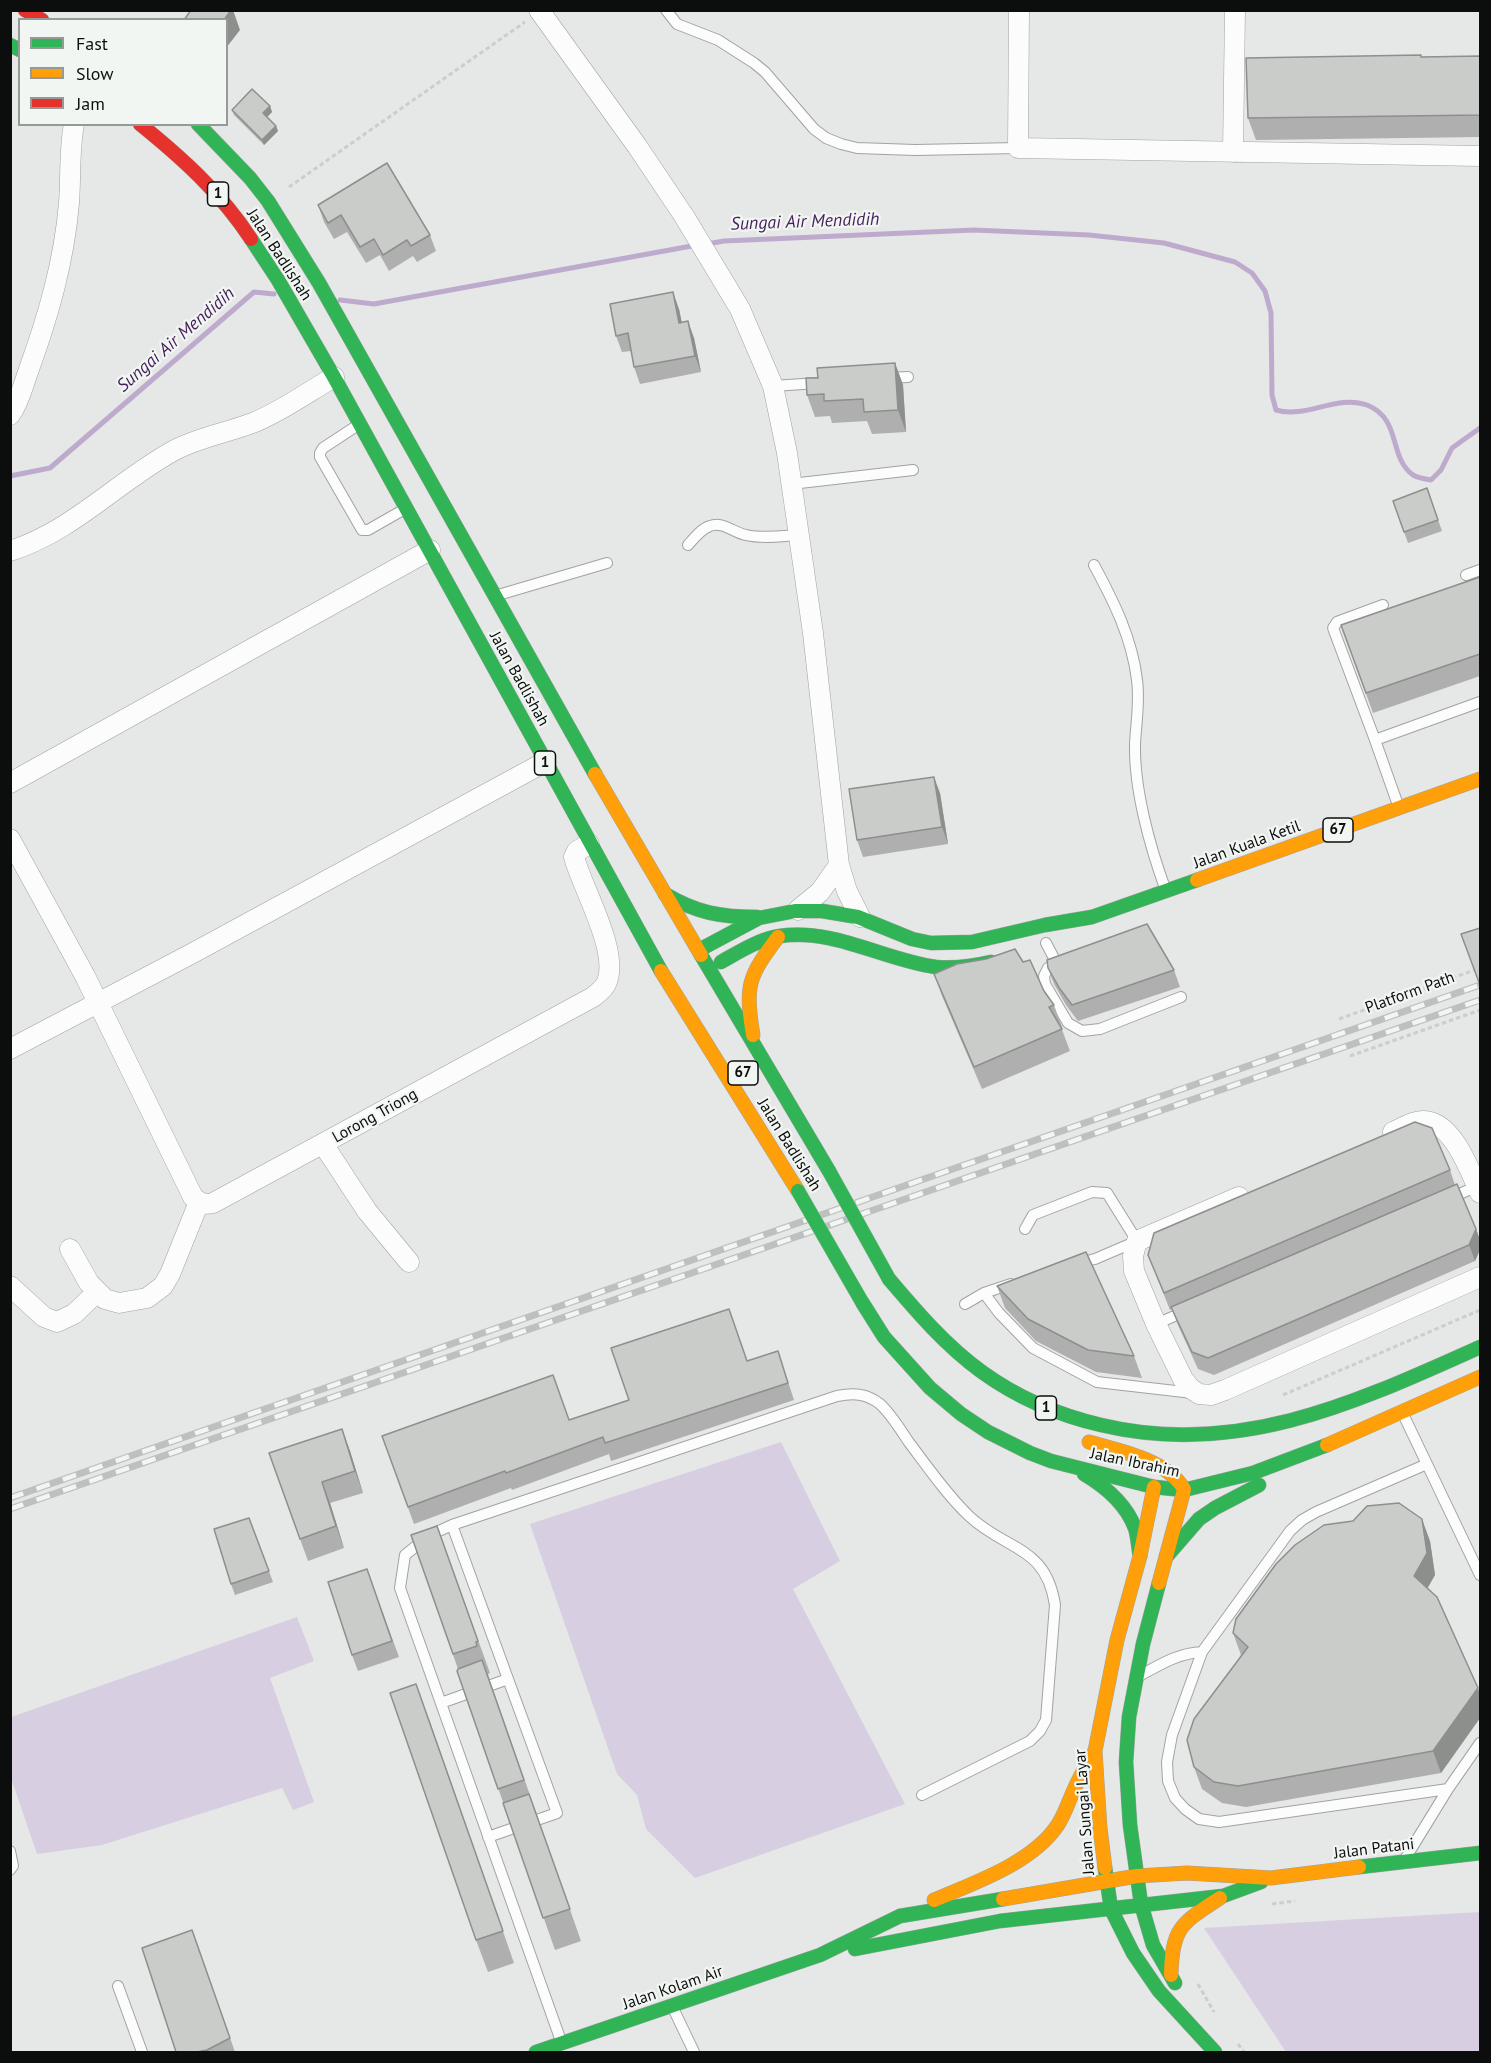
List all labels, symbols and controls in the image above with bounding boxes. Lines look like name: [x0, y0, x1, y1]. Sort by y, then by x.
legend: [18, 18, 228, 126]
text: Fast: [76, 32, 108, 55]
text: Slow: [76, 62, 114, 85]
text: Jam: [76, 92, 105, 115]
road number: 1: [208, 182, 228, 206]
street label: Jalan Badlishah: [242, 206, 316, 304]
water label: Sungai Air Mendidih: [730, 209, 880, 235]
water label: Sungai Air Mendidih: [113, 283, 239, 397]
street label: Jalan Badlishah: [485, 628, 553, 730]
road number: 1: [534, 751, 556, 775]
street label: Jalan Kuala Ketil: [1191, 817, 1303, 873]
road number: 67: [1323, 818, 1353, 842]
street label: Platform Path: [1363, 968, 1457, 1018]
road number: 67: [728, 1061, 758, 1085]
street label: Lorong Triong: [329, 1085, 421, 1147]
street label: Jalan Badlishah: [753, 1095, 825, 1195]
road number: 1: [1036, 1396, 1056, 1420]
street label: Jalan Ibrahim: [1089, 1444, 1181, 1482]
street label: Jalan Sungai Layar: [1071, 1749, 1099, 1875]
street label: Jalan Patani: [1333, 1835, 1415, 1863]
street label: Jalan Kolam Air: [620, 1962, 726, 2014]

